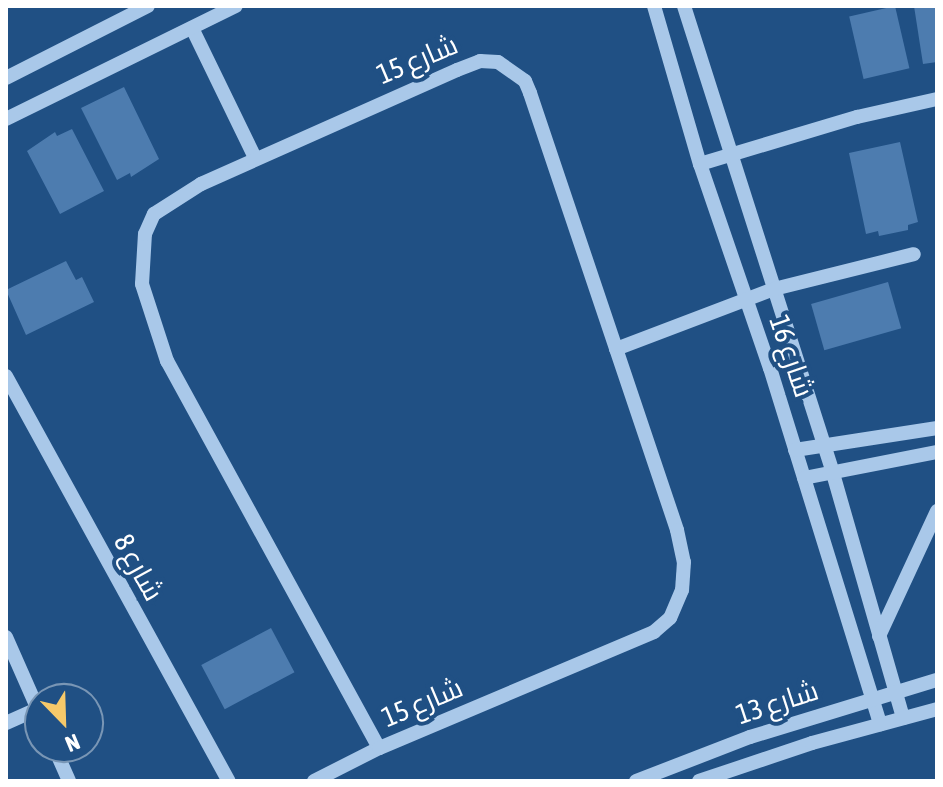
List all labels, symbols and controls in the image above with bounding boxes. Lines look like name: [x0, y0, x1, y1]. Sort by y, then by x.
street label: شارع 15: [372, 27, 462, 91]
street label: شارع 16: [762, 311, 822, 401]
street label: شارع 8: [107, 528, 171, 606]
street label: شارع 15: [377, 670, 467, 734]
street label: شارع 13: [732, 673, 822, 731]
north arrow: [24, 683, 104, 763]
text: N: [62, 729, 84, 758]

